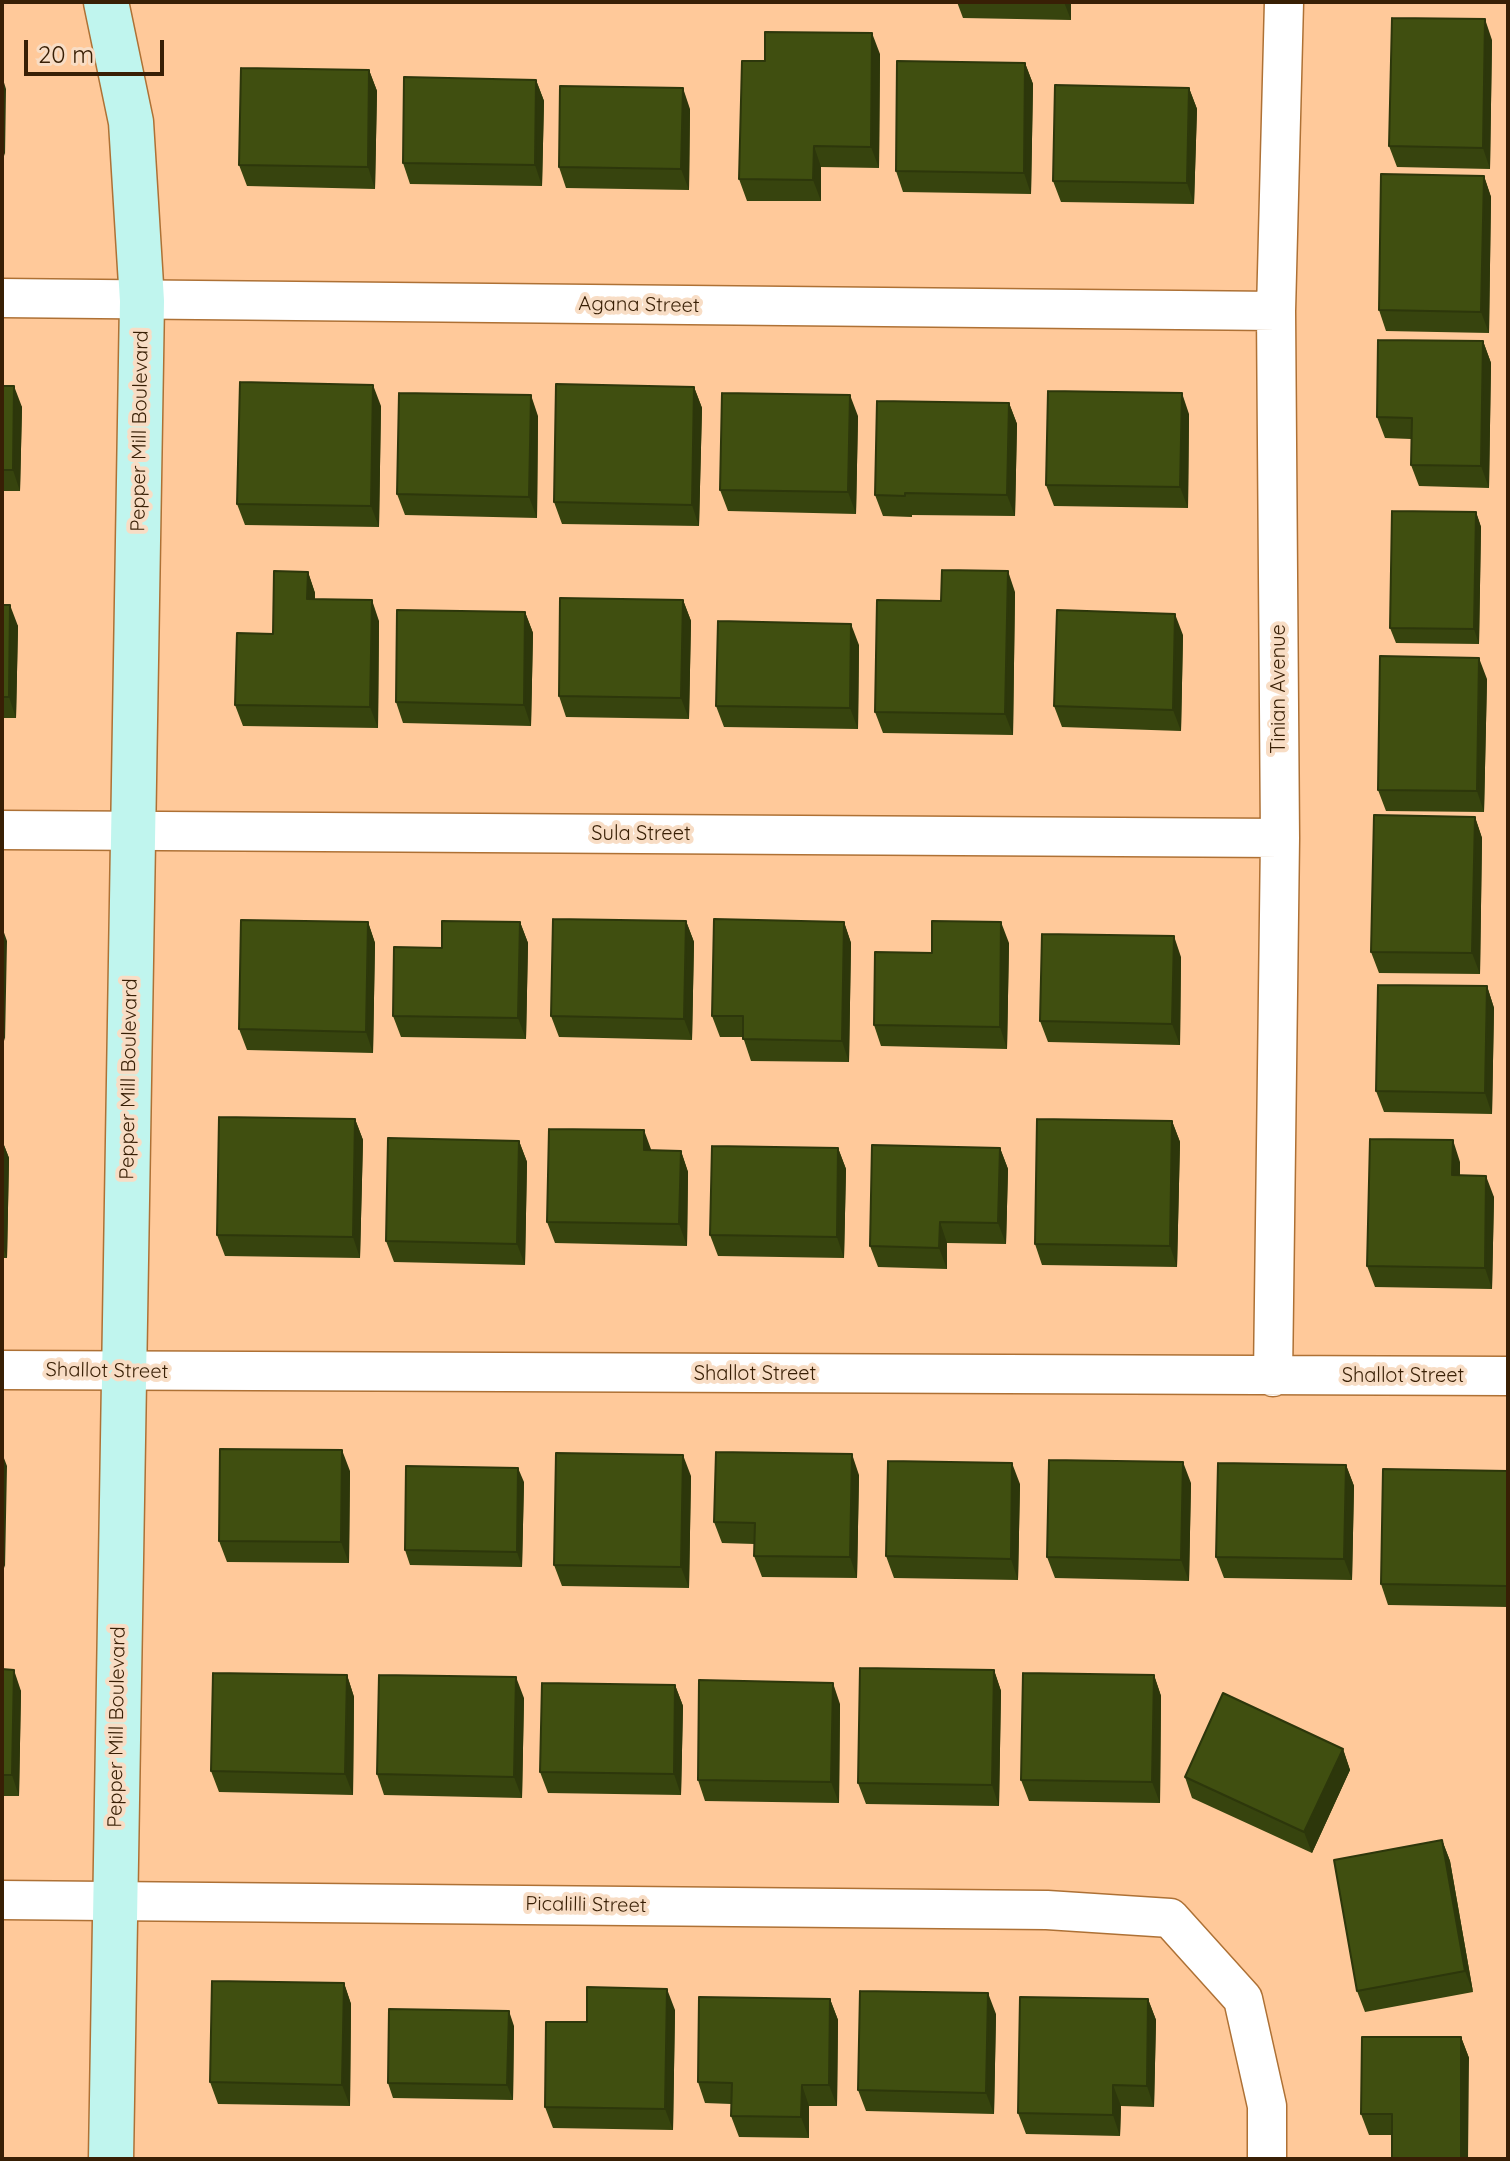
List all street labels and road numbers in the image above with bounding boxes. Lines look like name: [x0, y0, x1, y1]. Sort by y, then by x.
street label: Agana Street: [578, 292, 700, 318]
street label: Pepper Mill Boulevard: [126, 330, 154, 532]
street label: Tinian Avenue: [1267, 624, 1291, 754]
street label: Sula Street: [591, 822, 691, 846]
street label: Pepper Mill Boulevard: [115, 978, 143, 1180]
street label: Shallot Street: [45, 1358, 169, 1384]
street label: Shallot Street: [694, 1362, 816, 1386]
street label: Shallot Street: [1342, 1364, 1464, 1388]
street label: Pepper Mill Boulevard: [103, 1626, 131, 1828]
street label: Picalilli Street: [525, 1892, 647, 1918]

